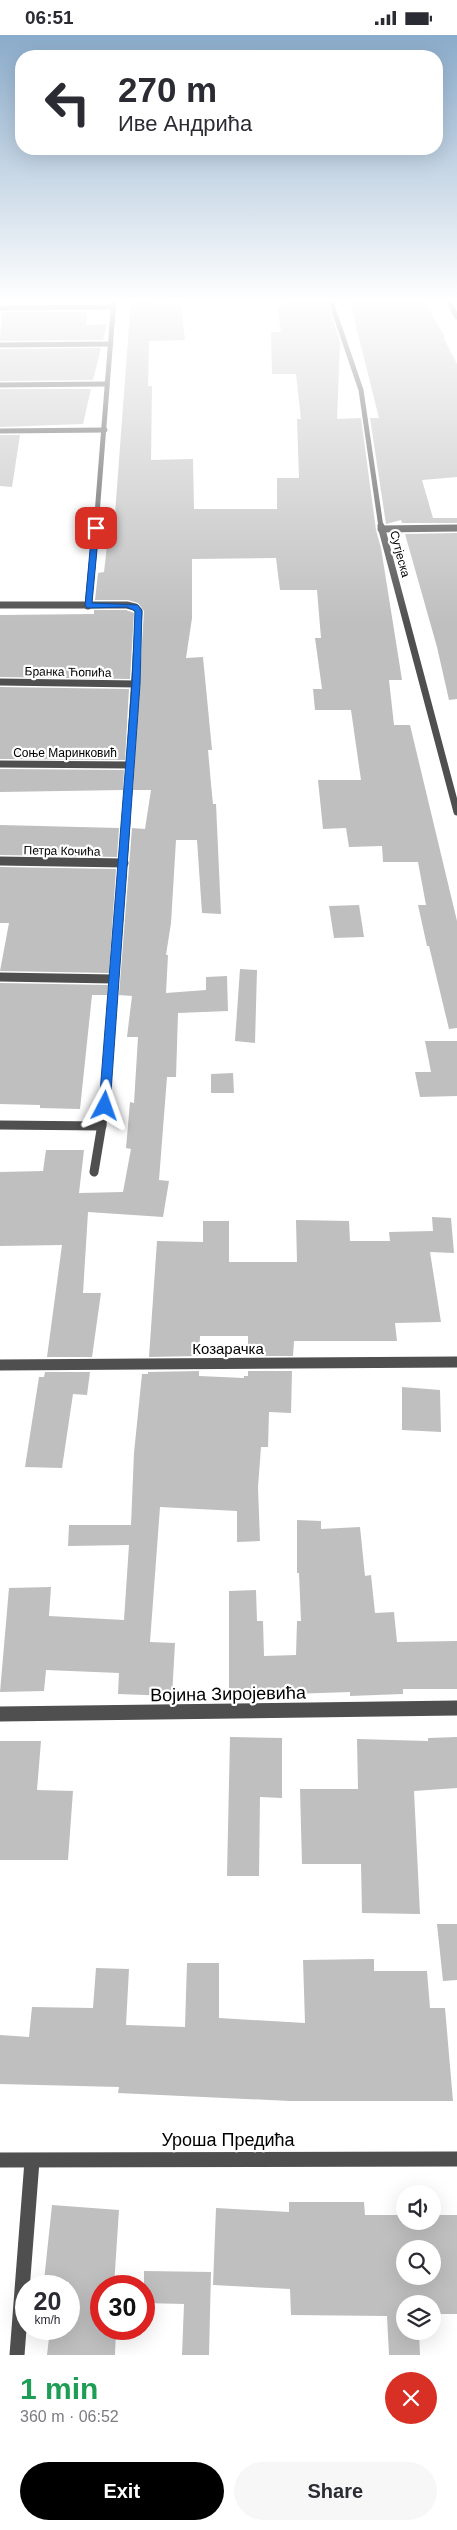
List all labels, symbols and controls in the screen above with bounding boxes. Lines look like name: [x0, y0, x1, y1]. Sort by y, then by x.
text: 06:51: [25, 7, 74, 28]
icon: left: [35, 70, 100, 135]
text: 270 m: [118, 70, 217, 109]
text: Иве Андрића: [118, 111, 252, 136]
pin: [75, 507, 117, 549]
icon: arrive: [82, 514, 110, 542]
street label: Сутјеска: [387, 529, 413, 579]
street label: Бранка Ћопића: [24, 664, 112, 680]
street label: Соње Маринковић: [13, 746, 117, 760]
street label: Петра Кочића: [23, 843, 101, 859]
position arrow: [78, 1079, 130, 1131]
street label: Козарачка: [192, 1340, 264, 1357]
street label: Војина Зиројевића: [150, 1683, 307, 1705]
street label: Уроша Предића: [161, 2130, 296, 2150]
map controls: [396, 2185, 441, 2340]
button: sound: [396, 2185, 441, 2230]
button: search: [396, 2240, 441, 2285]
speed limit sign: 30: [90, 2275, 155, 2340]
text: 20: [34, 2287, 61, 2315]
button: layers: [396, 2295, 441, 2340]
text: km/h: [34, 2313, 61, 2327]
text: 1 min: [20, 2372, 98, 2405]
button: close: [385, 2372, 437, 2424]
text: 360 m · 06:52: [20, 2408, 119, 2425]
button: Exit: [20, 2462, 224, 2520]
button: Share: [234, 2462, 437, 2520]

